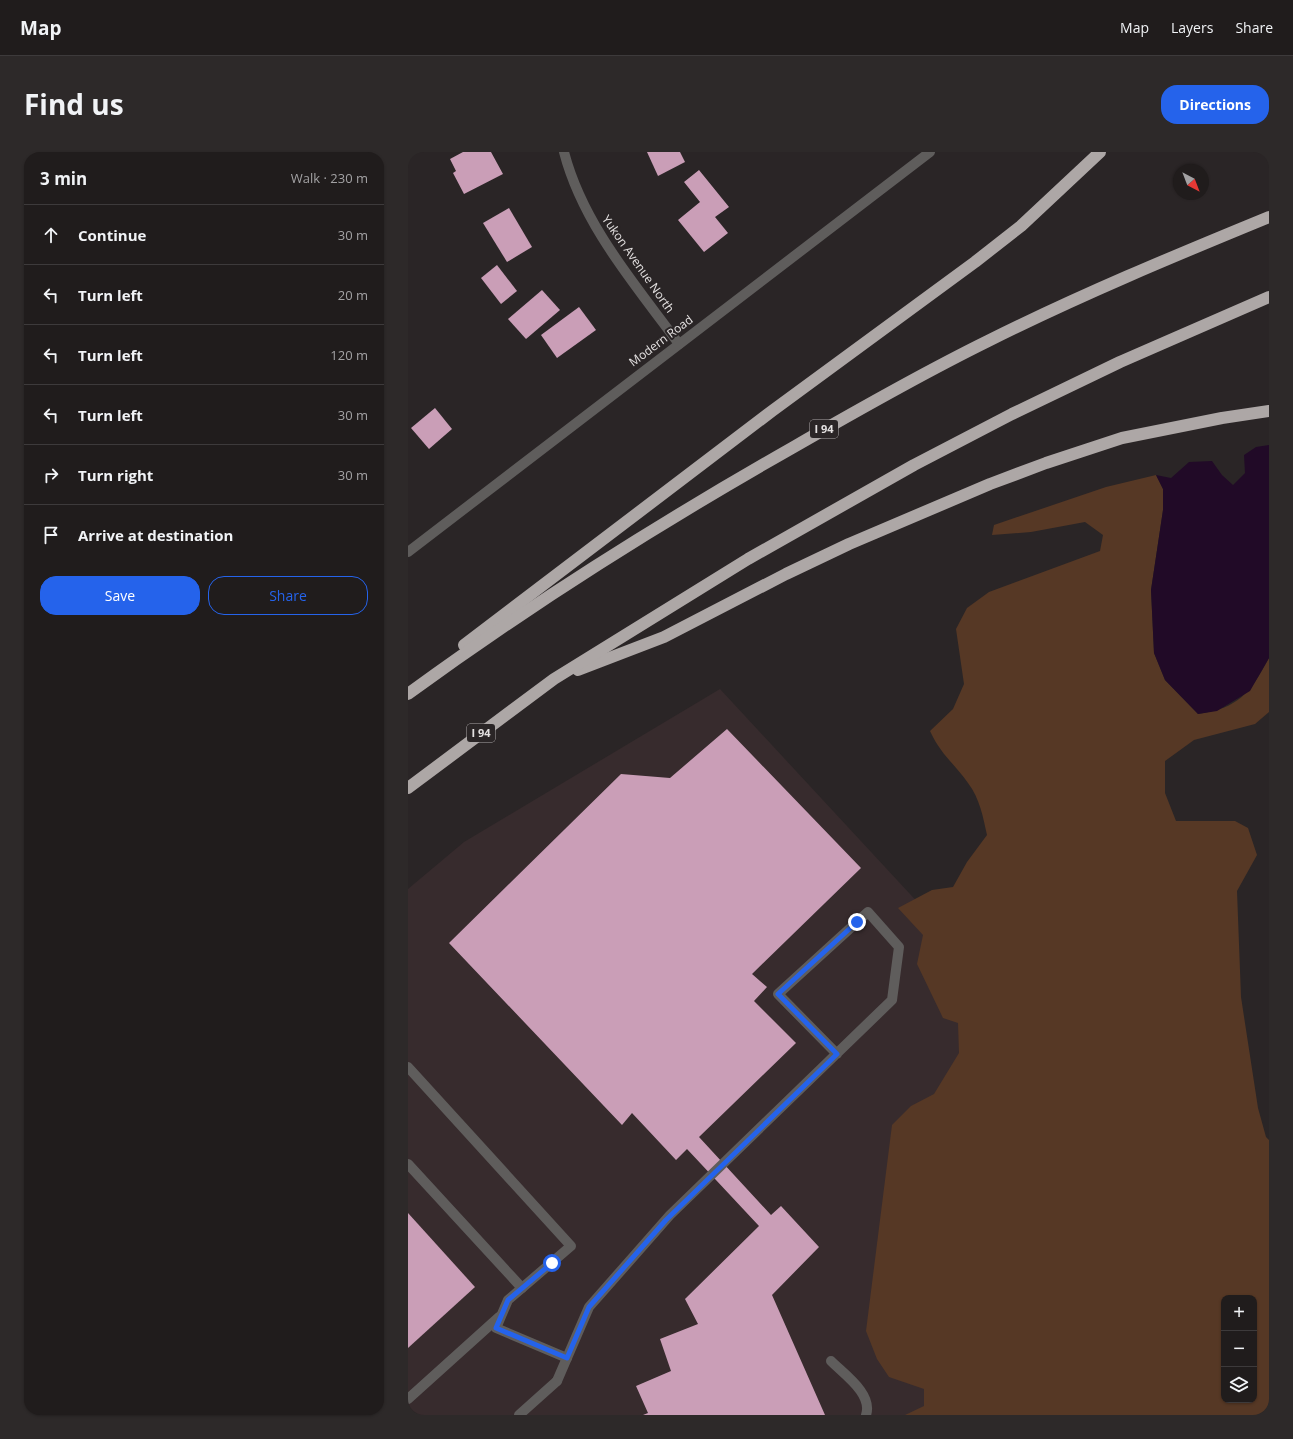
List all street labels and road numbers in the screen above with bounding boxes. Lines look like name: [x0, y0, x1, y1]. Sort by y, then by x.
street label: Yukon Avenue North: [598, 211, 679, 316]
street label: Modern Road: [625, 311, 696, 370]
road number: I 94: [810, 420, 838, 438]
road number: I 94: [467, 724, 495, 742]

